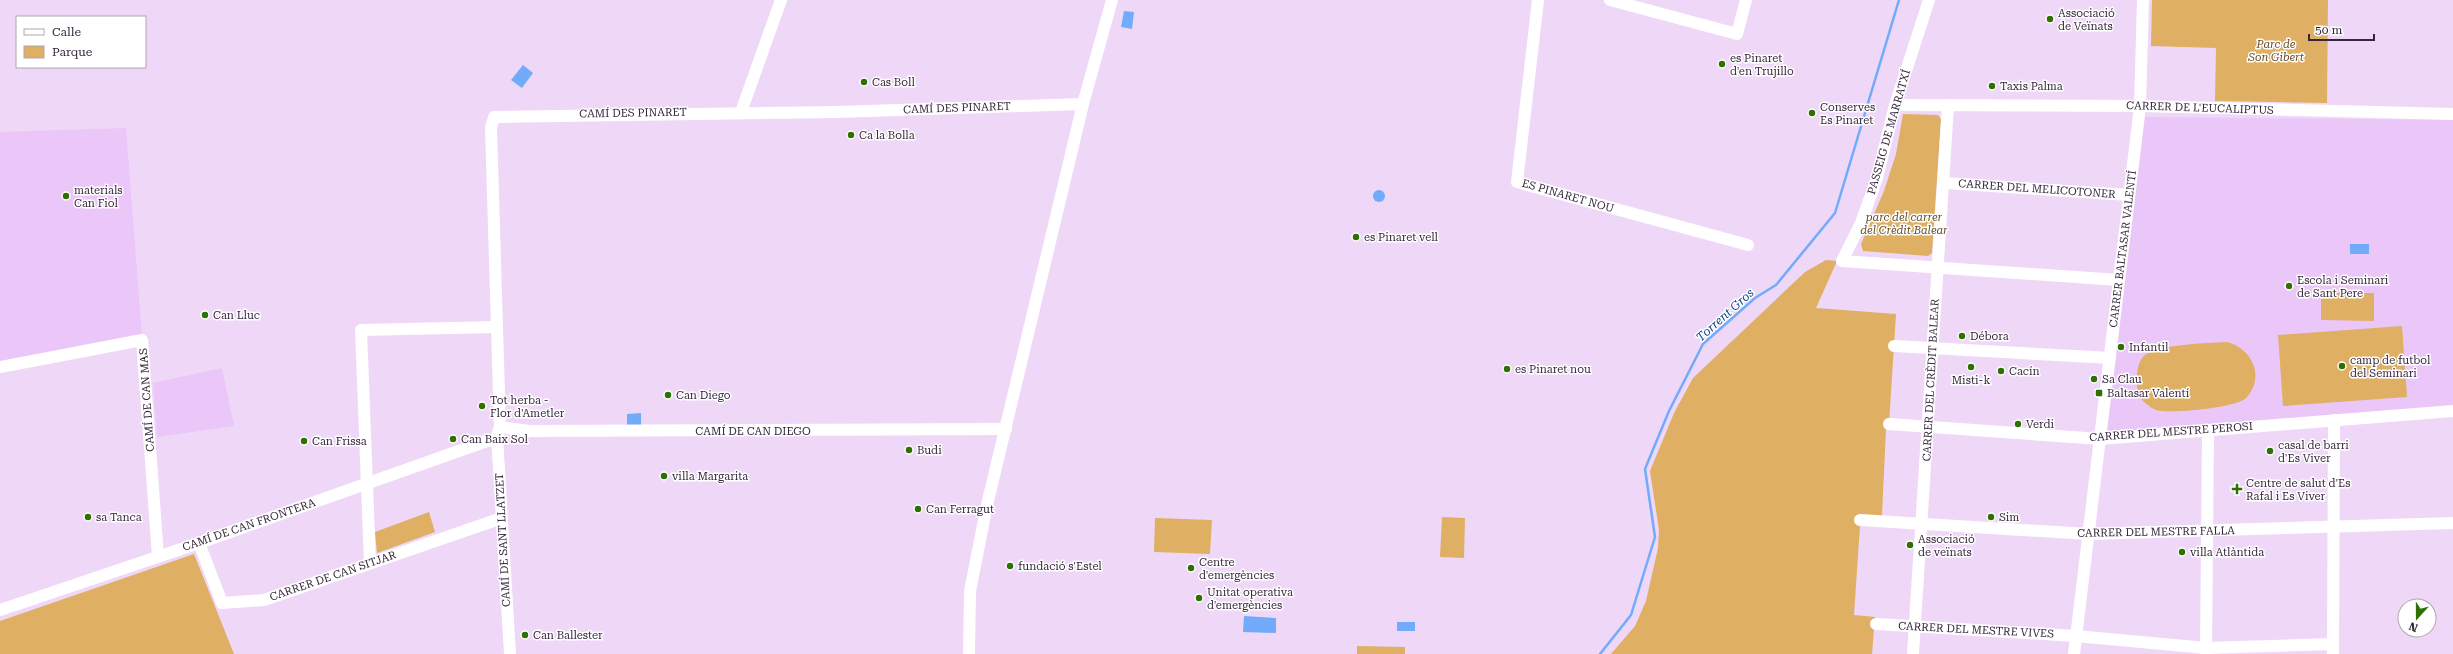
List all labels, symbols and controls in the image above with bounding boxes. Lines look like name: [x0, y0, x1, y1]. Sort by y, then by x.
place label: Associació de Veïnats: [2058, 7, 2115, 33]
marker: Associació de Veïnats: [2045, 14, 2055, 24]
legend: [16, 16, 146, 68]
scale bar: [2309, 16, 2374, 42]
text: 50 m: [2315, 23, 2342, 37]
text: Calle: [52, 25, 82, 39]
park label: Parc de Son Gibert: [2247, 38, 2305, 64]
text: Parque: [52, 45, 93, 59]
place label: es Pinaret d'en Trujillo: [1730, 52, 1794, 78]
marker: es Pinaret d'en Trujillo: [1717, 59, 1727, 69]
street label: PASSEIG DE MARRATXÍ: [1864, 68, 1913, 196]
place label: Cas Boll: [872, 76, 915, 89]
marker: Cas Boll: [859, 77, 869, 87]
place label: Taxis Palma: [2000, 80, 2063, 93]
marker: Taxis Palma: [1987, 81, 1997, 91]
street label: CAMÍ DES PINARET: [903, 99, 1011, 116]
street label: CARRER DE L'EUCALIPTUS: [2126, 99, 2274, 117]
place label: Conserves Es Pinaret: [1820, 101, 1875, 127]
street label: CAMÍ DES PINARET: [579, 105, 687, 120]
marker: Conserves Es Pinaret: [1807, 108, 1817, 118]
place label: Ca la Bolla: [859, 129, 915, 142]
marker: Ca la Bolla: [846, 130, 856, 140]
street label: CARRER BALTASAR VALENTÍ: [2106, 170, 2139, 328]
street label: ES PINARET NOU: [1520, 177, 1616, 215]
street label: CARRER DEL MELICOTONER: [1958, 177, 2116, 201]
place label: materials Can Fiol: [74, 184, 123, 210]
marker: materials Can Fiol: [61, 191, 71, 201]
park label: parc del carrer del Crèdit Balear: [1860, 211, 1948, 237]
place label: es Pinaret vell: [1364, 231, 1439, 244]
marker: es Pinaret vell: [1351, 232, 1361, 242]
place label: Escola i Seminari de Sant Pere: [2297, 274, 2389, 300]
marker: Escola i Seminari de Sant Pere: [2284, 281, 2294, 291]
water label: Torrent Gros: [1693, 285, 1757, 344]
street label: CARRER DEL CRÈDIT BALEAR: [1919, 298, 1942, 462]
place label: Can Lluc: [213, 309, 260, 322]
marker: Can Lluc: [200, 310, 210, 320]
place label: Débora: [1970, 330, 2009, 343]
marker: Débora: [1957, 331, 1967, 341]
place label: Infantil: [2129, 341, 2169, 354]
marker: Infantil: [2116, 342, 2126, 352]
street label: CAMÍ DE CAN MAS: [136, 348, 157, 452]
place label: camp de futbol del Seminari: [2350, 354, 2431, 380]
marker: camp de futbol del Seminari: [2337, 361, 2347, 371]
marker: Misti-k: [1966, 362, 1976, 372]
place label: es Pinaret nou: [1515, 363, 1591, 376]
marker: es Pinaret nou: [1502, 364, 1512, 374]
place label: Cacín: [2009, 365, 2040, 378]
marker: Cacín: [1996, 366, 2006, 376]
place label: Sa Clau: [2102, 373, 2142, 386]
place label: Misti-k: [1952, 374, 1990, 387]
marker: Sa Clau: [2089, 374, 2099, 384]
place label: Baltasar Valentí: [2107, 387, 2190, 400]
marker: Baltasar Valentí: [2094, 388, 2104, 398]
place label: Can Diego: [676, 389, 731, 402]
marker: Can Diego: [663, 390, 673, 400]
place label: Tot herba - Flor d'Ametler: [490, 394, 565, 420]
marker: Tot herba - Flor d'Ametler: [477, 401, 487, 411]
place label: Verdi: [2026, 418, 2055, 431]
marker: Verdi: [2013, 419, 2023, 429]
street label: CARRER DEL MESTRE PEROSI: [2089, 420, 2253, 444]
street label: CAMÍ DE CAN DIEGO: [695, 424, 811, 438]
place label: Can Baix Sol: [461, 433, 528, 446]
marker: Can Baix Sol: [448, 434, 458, 444]
place label: Can Frissa: [312, 435, 367, 448]
marker: Can Frissa: [299, 436, 309, 446]
place label: casal de barri d'Es Viver: [2278, 439, 2349, 465]
place label: Budi: [917, 444, 942, 457]
marker: Budi: [904, 445, 914, 455]
marker: casal de barri d'Es Viver: [2265, 446, 2275, 456]
place label: villa Margarita: [672, 470, 748, 483]
marker: villa Margarita: [659, 471, 669, 481]
street label: CAMÍ DE SANT LLATZET: [492, 473, 513, 607]
place label: Centre de salut d'Es Rafal i Es Viver: [2246, 477, 2350, 503]
marker: Centre de salut d'Es Rafal i Es Viver: [2231, 483, 2243, 495]
street label: CAMÍ DE CAN FRONTERA: [180, 495, 318, 554]
place label: Can Ferragut: [926, 503, 994, 516]
marker: Can Ferragut: [913, 504, 923, 514]
place label: sa Tanca: [96, 511, 142, 524]
place label: Sim: [1999, 511, 2019, 524]
marker: sa Tanca: [83, 512, 93, 522]
marker: Sim: [1986, 512, 1996, 522]
street label: CARRER DEL MESTRE FALLA: [2077, 524, 2235, 540]
place label: Associació de veïnats: [1918, 533, 1975, 559]
marker: Associació de veïnats: [1905, 540, 1915, 550]
place label: villa Atlàntida: [2190, 546, 2264, 559]
marker: villa Atlàntida: [2177, 547, 2187, 557]
street label: CARRER DE CAN SITJAR: [268, 548, 398, 604]
place label: Centre d'emergències: [1199, 556, 1274, 582]
place label: fundació s'Estel: [1018, 560, 1102, 573]
marker: fundació s'Estel: [1005, 561, 1015, 571]
marker: Centre d'emergències: [1186, 563, 1196, 573]
place label: Unitat operativa d'emergències: [1207, 586, 1293, 612]
marker: Unitat operativa d'emergències: [1194, 593, 1204, 603]
north arrow: [2397, 598, 2437, 638]
street label: CARRER DEL MESTRE VIVES: [1898, 619, 2054, 641]
text: N: [2407, 619, 2420, 634]
place label: Can Ballester: [533, 629, 603, 642]
marker: Can Ballester: [520, 630, 530, 640]

